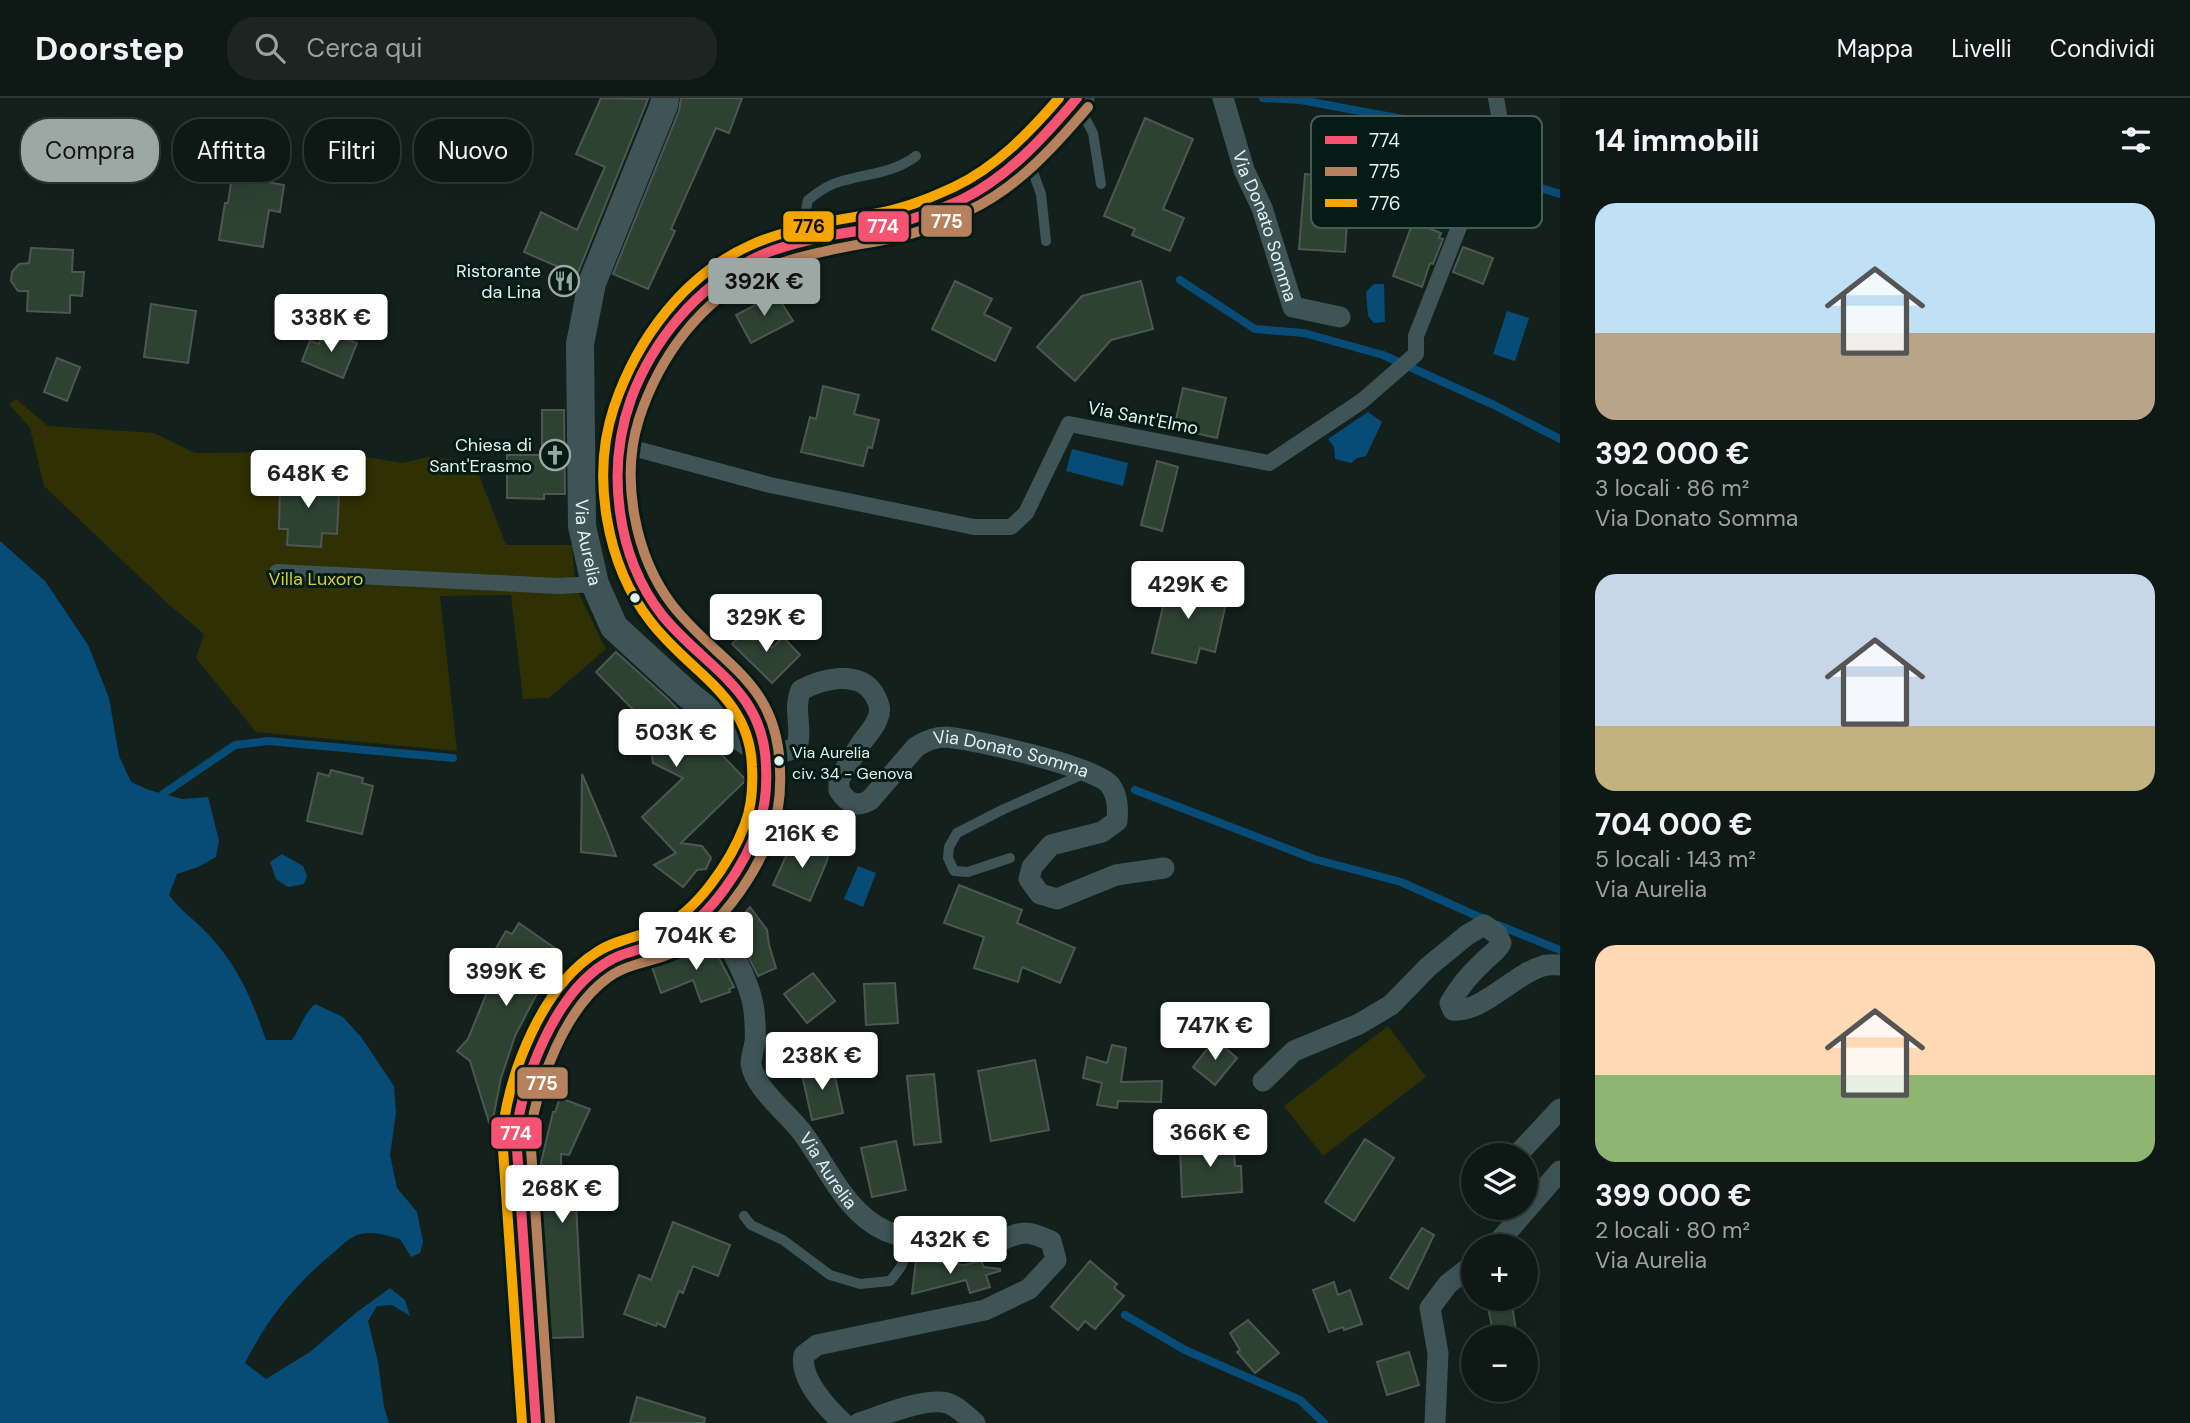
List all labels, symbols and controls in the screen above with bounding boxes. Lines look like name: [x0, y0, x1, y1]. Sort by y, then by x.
search box: [227, 17, 717, 80]
text: Doorstep: [35, 27, 185, 70]
icon: search: [251, 29, 289, 67]
text: Cerca qui: [307, 31, 422, 65]
text: Mappa: [1837, 33, 1913, 64]
text: Livelli: [1951, 33, 2012, 64]
text: Condividi: [2050, 33, 2155, 64]
legend: [1311, 116, 1542, 228]
chip: Compra: [21, 119, 159, 182]
chip: Affitta: [173, 119, 290, 182]
chip: Filtri: [304, 119, 400, 182]
chip: Nuovo: [414, 119, 532, 182]
text: 14 immobili: [1595, 121, 1760, 160]
icon: filters: [2117, 121, 2155, 159]
text: 774: [1369, 128, 1400, 153]
street label: Via Donato Somma: [1227, 148, 1303, 305]
text: 775: [1369, 159, 1400, 184]
text: 776: [1369, 191, 1401, 216]
line badge: 775: [920, 204, 973, 238]
text: 775: [931, 209, 963, 234]
line badge: 776: [782, 210, 835, 243]
line badge: 774: [857, 210, 910, 243]
text: 776: [793, 214, 825, 239]
text: 774: [867, 214, 899, 239]
icon: home: [1812, 248, 1938, 374]
pin: 392K €: [707, 258, 821, 318]
place label: Ristorante da Lina: [456, 259, 541, 304]
restaurant icon: Ristorante da Lina: [547, 264, 581, 298]
text: 392K €: [724, 266, 804, 296]
pin: 338K €: [274, 294, 388, 354]
text: 338K €: [291, 302, 371, 332]
street label: Via Sant'Elmo: [1086, 396, 1200, 440]
place label: Chiesa di Sant'Erasmo: [429, 433, 532, 478]
text: 392 000 €: [1595, 434, 1750, 473]
church icon: Chiesa di Sant'Erasmo: [538, 438, 572, 472]
pin: 648K €: [251, 450, 365, 510]
text: 648K €: [267, 458, 349, 488]
text: 3 locali · 86 m²: [1595, 473, 1749, 503]
street label: Via Aurelia: [570, 499, 607, 588]
text: Via Donato Somma: [1595, 503, 1798, 533]
pin: 429K €: [1131, 561, 1245, 621]
park label: Villa Luxoro: [269, 567, 364, 591]
text: 429K €: [1147, 569, 1229, 599]
unlabelled marker: [628, 591, 642, 605]
pin: 329K €: [709, 594, 823, 654]
text: 329K €: [726, 602, 806, 632]
icon: home: [1812, 619, 1938, 745]
pin: 503K €: [619, 710, 733, 769]
text: 503K €: [635, 717, 717, 747]
street label: Via Donato Somma: [932, 725, 1092, 783]
place label: Via Aurelia civ. 34 - Genova: [792, 742, 913, 784]
marker: Via Aurelia civ. 34 - Genova: [772, 754, 786, 768]
text: 704 000 €: [1595, 805, 1753, 844]
pin: 216K €: [745, 810, 859, 870]
text: 216K €: [765, 818, 839, 848]
text: 5 locali · 143 m²: [1595, 844, 1756, 874]
text: Via Aurelia: [1595, 874, 1707, 904]
pin: 704K €: [639, 912, 753, 972]
text: 704K €: [655, 920, 737, 950]
pin: 399K €: [449, 948, 563, 1008]
text: 399K €: [465, 956, 547, 986]
icon: home: [1812, 990, 1938, 1116]
pin: 747K €: [1158, 1002, 1272, 1062]
text: 747K €: [1176, 1010, 1254, 1040]
pin: 238K €: [765, 1032, 879, 1092]
text: 238K €: [782, 1040, 862, 1070]
line badge: 775: [516, 1066, 569, 1100]
text: 775: [526, 1071, 558, 1096]
pin: 366K €: [1153, 1110, 1267, 1169]
line badge: 774: [490, 1116, 543, 1150]
text: 366K €: [1169, 1117, 1251, 1147]
text: 774: [500, 1121, 532, 1146]
street label: Via Aurelia: [794, 1127, 862, 1214]
map controls: [1461, 1143, 1538, 1402]
button: layers: [1461, 1143, 1538, 1220]
pin: 268K €: [505, 1166, 619, 1225]
text: 268K €: [521, 1173, 603, 1203]
text: 399 000 €: [1595, 1176, 1752, 1215]
text: 2 locali · 80 m²: [1595, 1215, 1750, 1245]
pin: 432K €: [893, 1216, 1007, 1276]
text: 432K €: [910, 1224, 990, 1254]
button: +: [1461, 1234, 1538, 1311]
text: Via Aurelia: [1595, 1245, 1707, 1275]
button: −: [1461, 1325, 1538, 1402]

